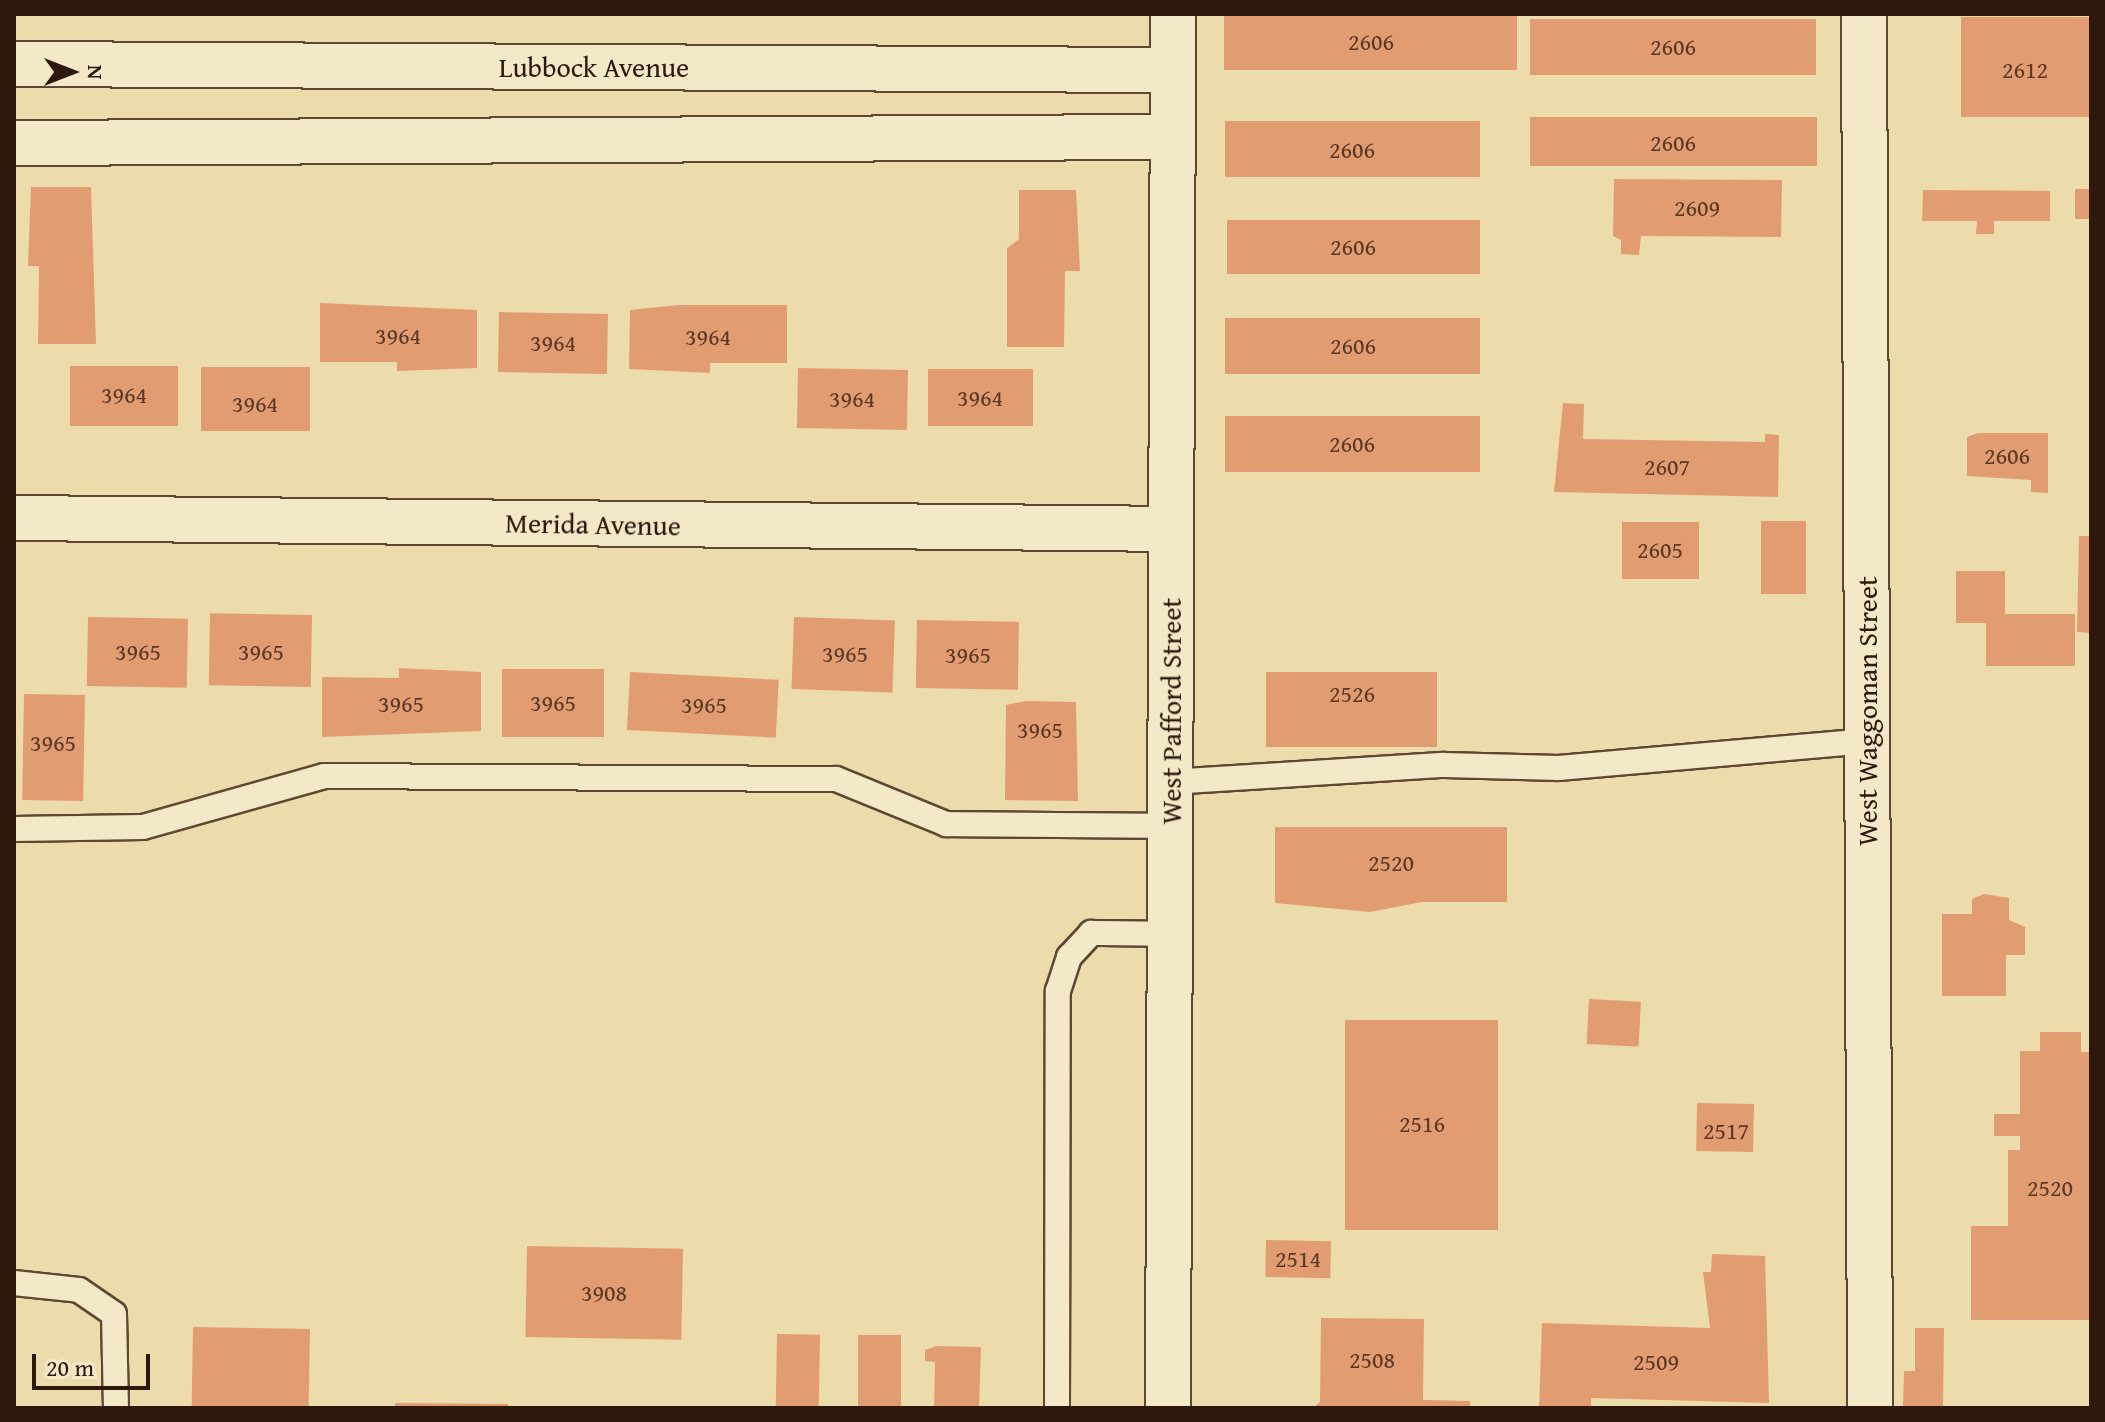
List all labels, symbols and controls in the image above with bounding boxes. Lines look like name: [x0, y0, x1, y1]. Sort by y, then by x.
house number: 2606: [1348, 28, 1394, 56]
north arrow: [32, 32, 112, 112]
house number: 2606: [1650, 33, 1696, 61]
street label: Lubbock Avenue: [499, 50, 689, 84]
house number: 2612: [2002, 56, 2048, 84]
text: N: [80, 65, 112, 79]
house number: 2606: [1650, 129, 1696, 157]
house number: 2606: [1329, 136, 1375, 164]
house number: 2609: [1674, 194, 1720, 222]
house number: 2606: [1330, 233, 1376, 261]
house number: 3964: [375, 322, 421, 350]
house number: 3964: [685, 323, 731, 351]
house number: 3964: [530, 329, 576, 357]
house number: 2606: [1330, 332, 1376, 360]
house number: 3964: [101, 381, 147, 409]
house number: 3964: [957, 384, 1003, 412]
house number: 3964: [829, 385, 875, 413]
house number: 3964: [232, 390, 278, 418]
house number: 2606: [1329, 430, 1375, 458]
house number: 2606: [1984, 442, 2030, 470]
house number: 2607: [1644, 453, 1690, 481]
street label: Merida Avenue: [505, 506, 681, 542]
house number: 2605: [1637, 536, 1683, 564]
street label: West Waggoman Street: [1850, 576, 1884, 846]
street label: West Pafford Street: [1154, 598, 1188, 824]
house number: 3965: [115, 638, 161, 666]
house number: 3965: [238, 638, 284, 666]
house number: 3965: [822, 640, 868, 668]
house number: 3965: [945, 641, 991, 669]
house number: 2526: [1329, 680, 1375, 708]
house number: 3965: [530, 689, 576, 717]
house number: 3965: [378, 690, 424, 718]
house number: 3965: [681, 691, 727, 719]
house number: 3965: [1017, 716, 1063, 744]
house number: 3965: [30, 729, 76, 757]
house number: 2520: [1368, 849, 1414, 877]
house number: 2516: [1399, 1110, 1445, 1138]
house number: 2517: [1703, 1117, 1749, 1145]
house number: 2520: [2027, 1174, 2073, 1202]
house number: 2514: [1275, 1245, 1321, 1273]
house number: 3908: [581, 1279, 627, 1307]
scale bar: [36, 1338, 154, 1388]
house number: 2508: [1349, 1346, 1395, 1374]
house number: 2509: [1633, 1348, 1679, 1376]
text: 20 m: [46, 1350, 94, 1385]

